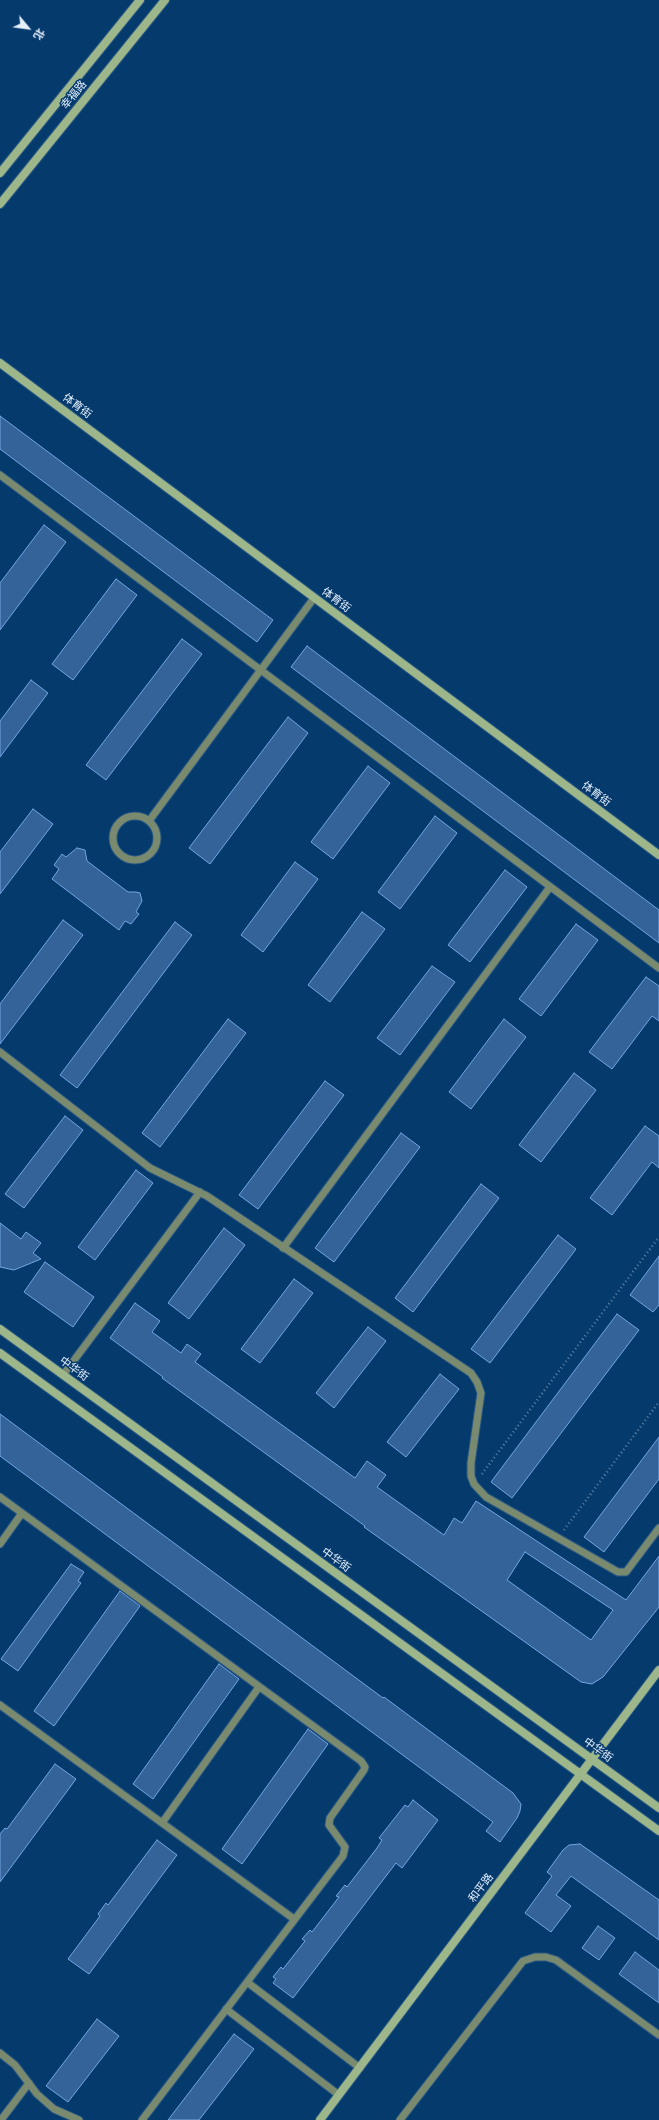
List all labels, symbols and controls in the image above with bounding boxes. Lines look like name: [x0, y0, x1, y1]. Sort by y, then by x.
north arrow: [8, 8, 48, 48]
text: 北: [31, 26, 47, 42]
street label: 幸福路: [58, 78, 90, 112]
street label: 体育街: [60, 391, 94, 421]
street label: 体育街: [319, 585, 353, 615]
street label: 体育街: [579, 779, 613, 809]
street label: 中华街: [57, 1354, 91, 1384]
street label: 中华街: [319, 1545, 353, 1575]
street label: 中华街: [581, 1735, 615, 1765]
street label: 和平路: [466, 1871, 496, 1905]

